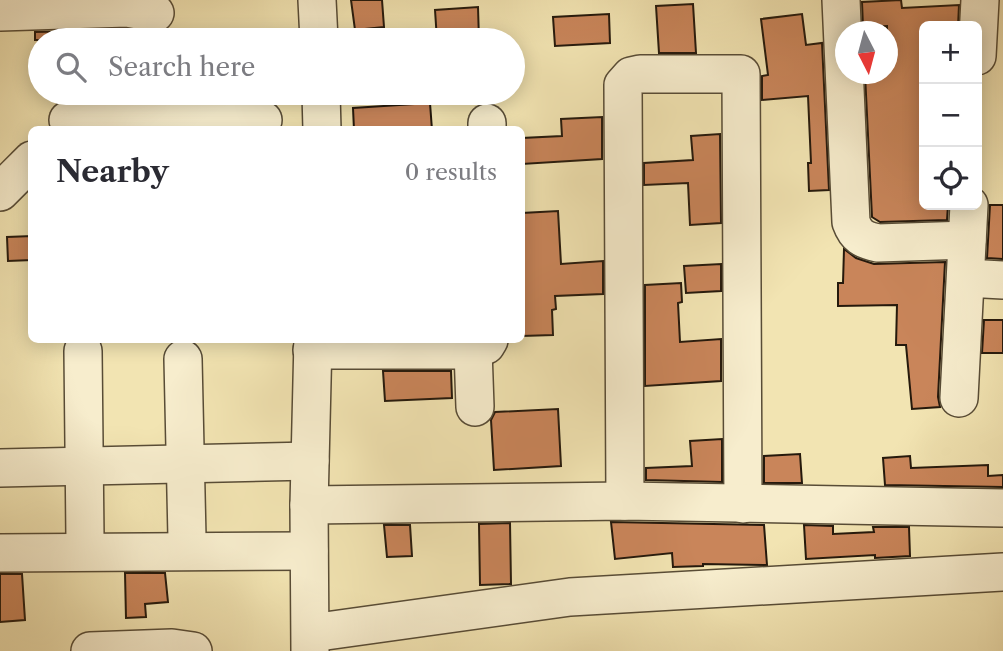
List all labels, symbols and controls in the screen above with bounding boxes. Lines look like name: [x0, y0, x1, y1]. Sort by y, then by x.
north arrow: [835, 21, 898, 84]
map controls: [919, 21, 982, 210]
button: +: [919, 21, 982, 84]
search box: [28, 28, 525, 105]
icon: search: [52, 48, 90, 86]
text: Search here: [108, 51, 255, 83]
button: −: [919, 84, 982, 147]
button: locate: [919, 147, 982, 210]
text: Nearby: [56, 153, 169, 190]
text: 0 results: [405, 158, 497, 186]

